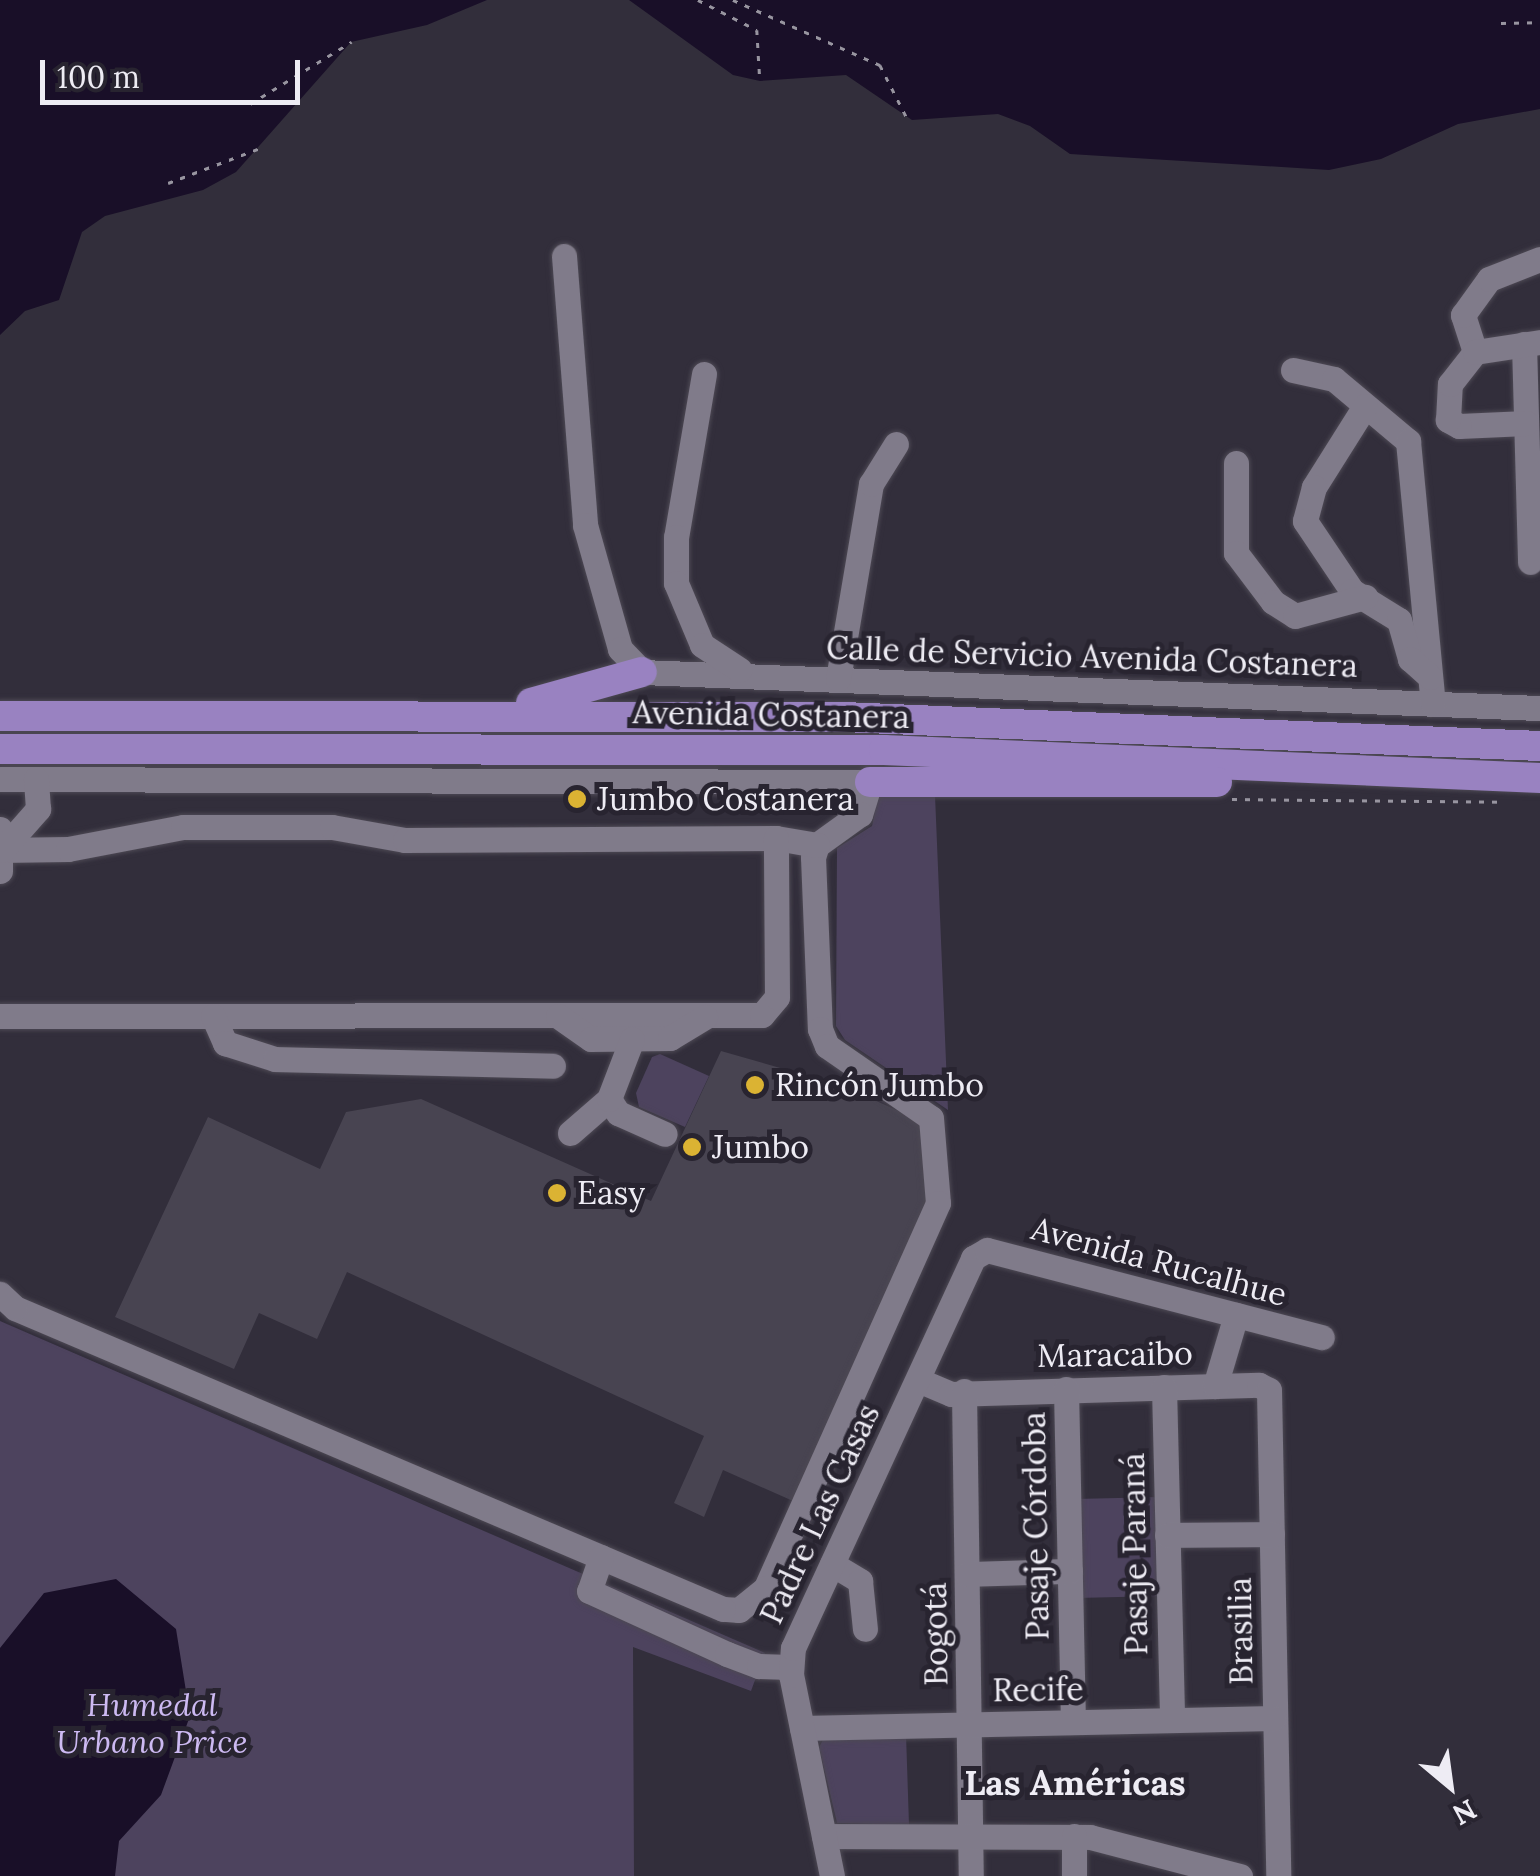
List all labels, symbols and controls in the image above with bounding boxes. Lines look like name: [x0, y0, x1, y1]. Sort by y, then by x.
scale bar: [45, 40, 305, 102]
text: 100 m: [57, 58, 140, 96]
street label: Calle de Servicio Avenida Costanera: [826, 629, 1358, 685]
street label: Avenida Costanera: [632, 693, 910, 737]
place label: Jumbo Costanera: [597, 780, 854, 818]
marker: Jumbo Costanera: [566, 788, 588, 810]
place label: Rincón Jumbo: [775, 1066, 984, 1104]
marker: Rincón Jumbo: [744, 1074, 766, 1096]
place label: Jumbo: [712, 1128, 809, 1166]
marker: Jumbo: [681, 1136, 703, 1158]
place label: Easy: [577, 1174, 645, 1212]
marker: Easy: [546, 1182, 568, 1204]
street label: Avenida Rucalhue: [1027, 1210, 1291, 1314]
street label: Maracaibo: [1037, 1334, 1193, 1376]
street label: Padre Las Casas: [752, 1398, 888, 1630]
street label: Pasaje Córdoba: [1015, 1411, 1057, 1641]
street label: Pasaje Paraná: [1114, 1452, 1156, 1656]
street label: Brasilia: [1221, 1577, 1261, 1685]
street label: Bogotá: [916, 1582, 956, 1686]
street label: Recife: [992, 1670, 1084, 1710]
park label: Humedal Urbano Price: [56, 1687, 248, 1762]
north arrow: [1400, 1736, 1500, 1836]
district label: Las Américas: [964, 1762, 1186, 1804]
text: N: [1446, 1791, 1483, 1833]

